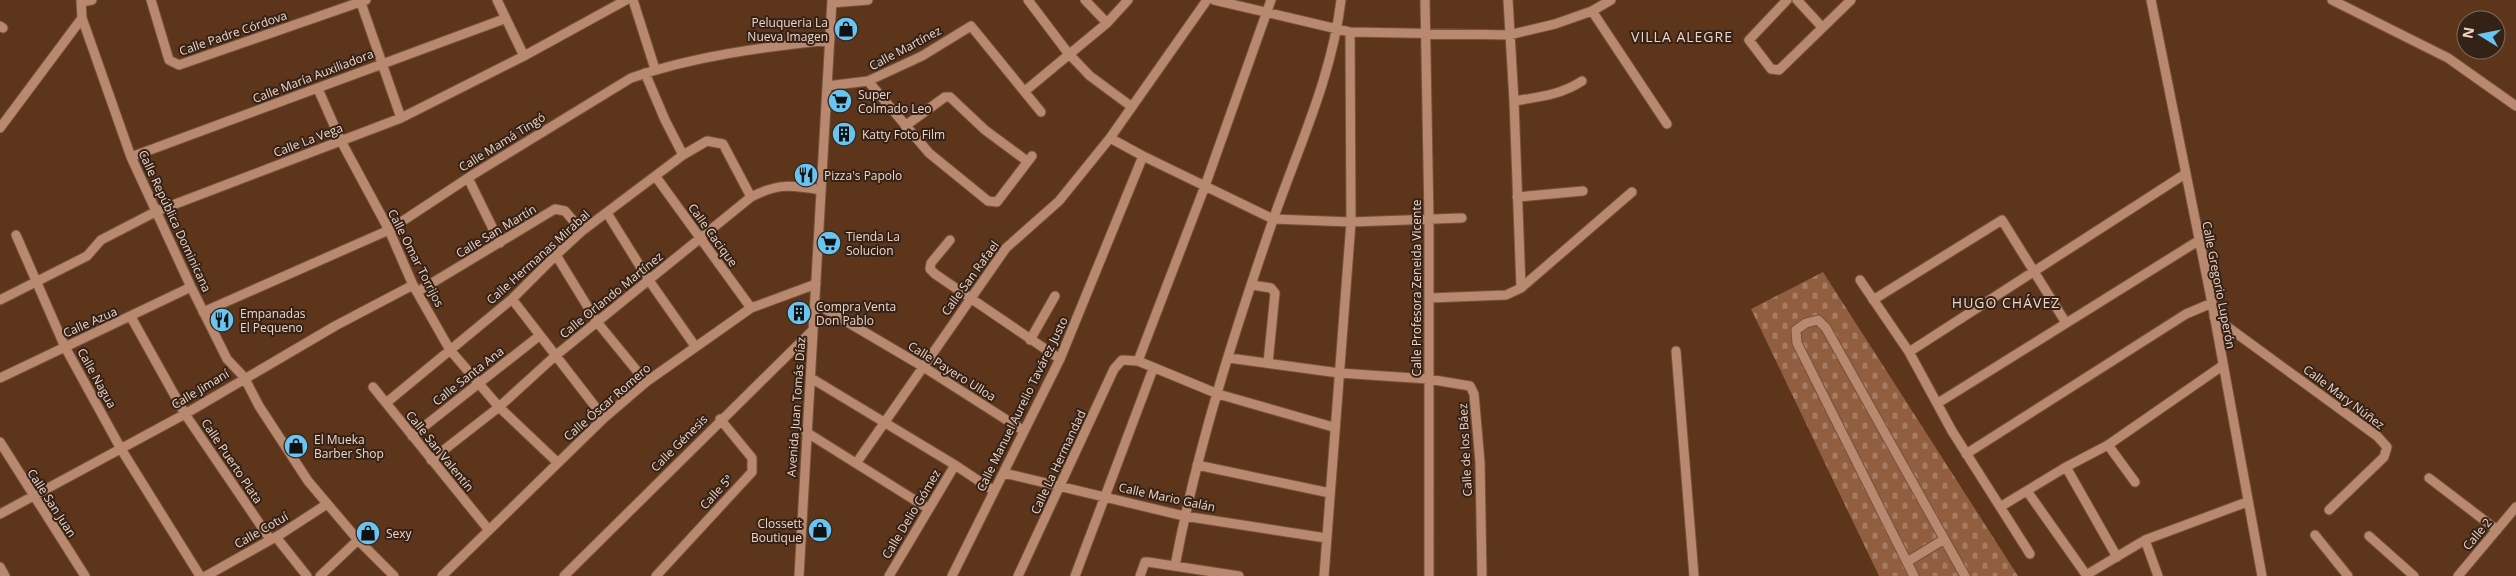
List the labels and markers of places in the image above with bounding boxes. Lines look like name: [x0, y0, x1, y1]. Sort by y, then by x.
place label: Peluqueria La Nueva Imagen: [747, 14, 828, 45]
shop icon: Peluqueria La Nueva Imagen: [833, 16, 859, 42]
place label: Super Colmado Leo: [858, 86, 931, 117]
supermarket icon: Super Colmado Leo: [827, 88, 853, 114]
building icon: Katty Foto Film: [831, 121, 857, 147]
place label: Katty Foto Film: [862, 126, 945, 143]
restaurant icon: Pizza's Papolo: [793, 162, 819, 188]
place label: Pizza's Papolo: [824, 167, 902, 184]
place label: Tienda La Solucion: [846, 228, 900, 259]
supermarket icon: Tienda La Solucion: [816, 230, 842, 256]
place label: Compra Venta Don Pablo: [816, 298, 896, 329]
building icon: Compra Venta Don Pablo: [786, 300, 812, 326]
place label: Empanadas El Pequeno: [240, 305, 306, 336]
restaurant icon: Empanadas El Pequeno: [209, 307, 235, 333]
place label: El Mueka Barber Shop: [314, 431, 384, 462]
shop icon: El Mueka Barber Shop: [283, 433, 309, 459]
place label: Clossett Boutique: [751, 515, 802, 546]
shop icon: Clossett Boutique: [807, 517, 833, 543]
shop icon: Sexy: [355, 520, 381, 546]
place label: Sexy: [386, 525, 413, 542]

